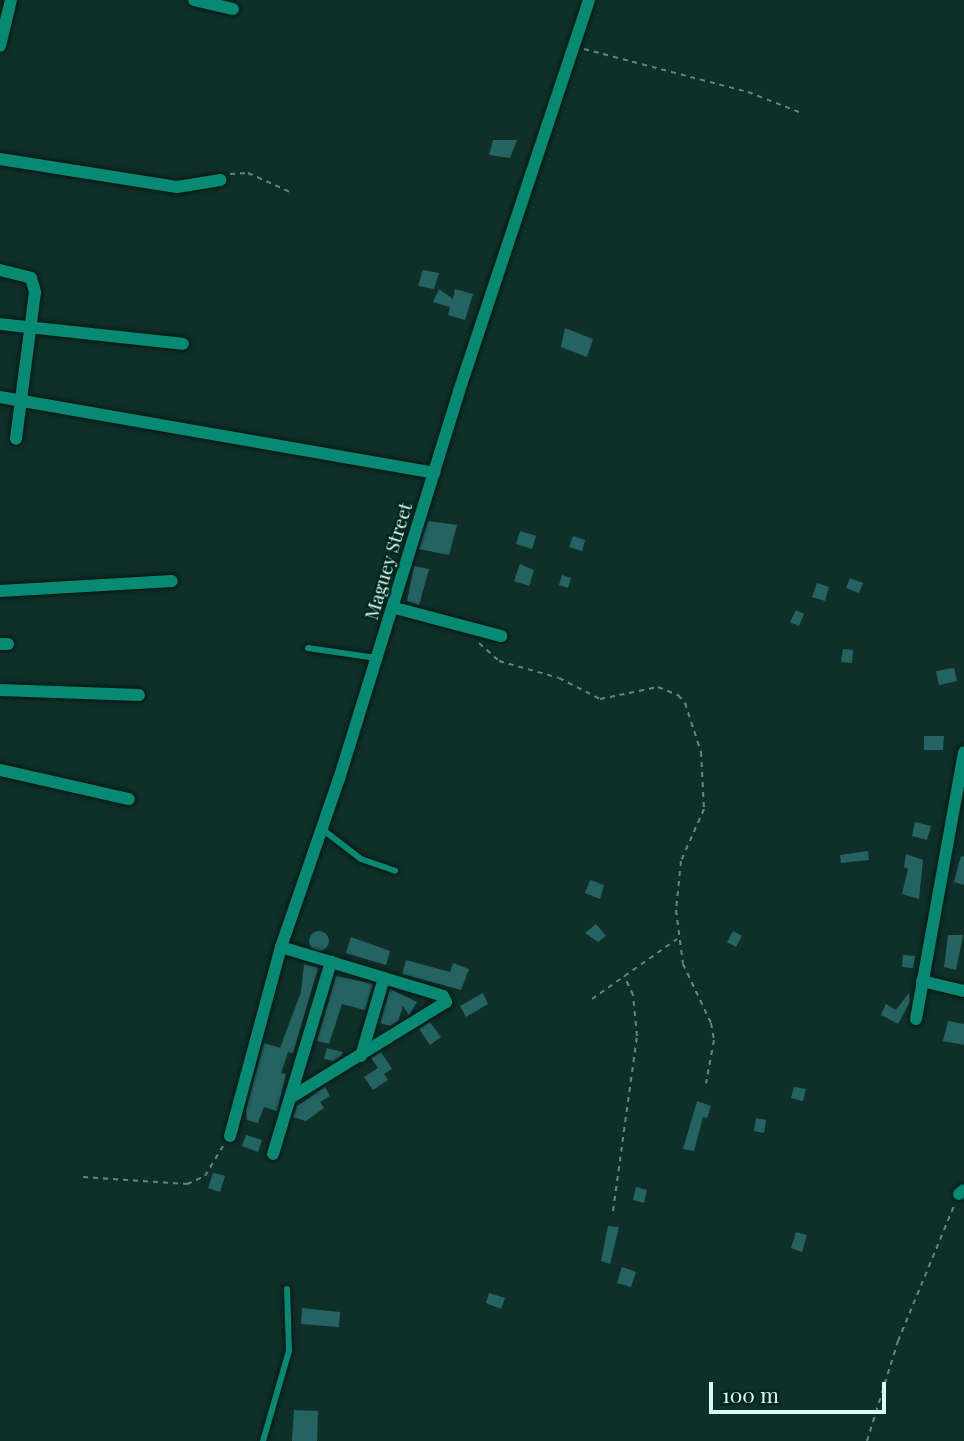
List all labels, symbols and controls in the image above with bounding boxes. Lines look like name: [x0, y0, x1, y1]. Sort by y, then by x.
street label: Maguey Street: [359, 499, 417, 623]
scale bar: [712, 1368, 889, 1412]
text: 100 m: [722, 1380, 779, 1408]

